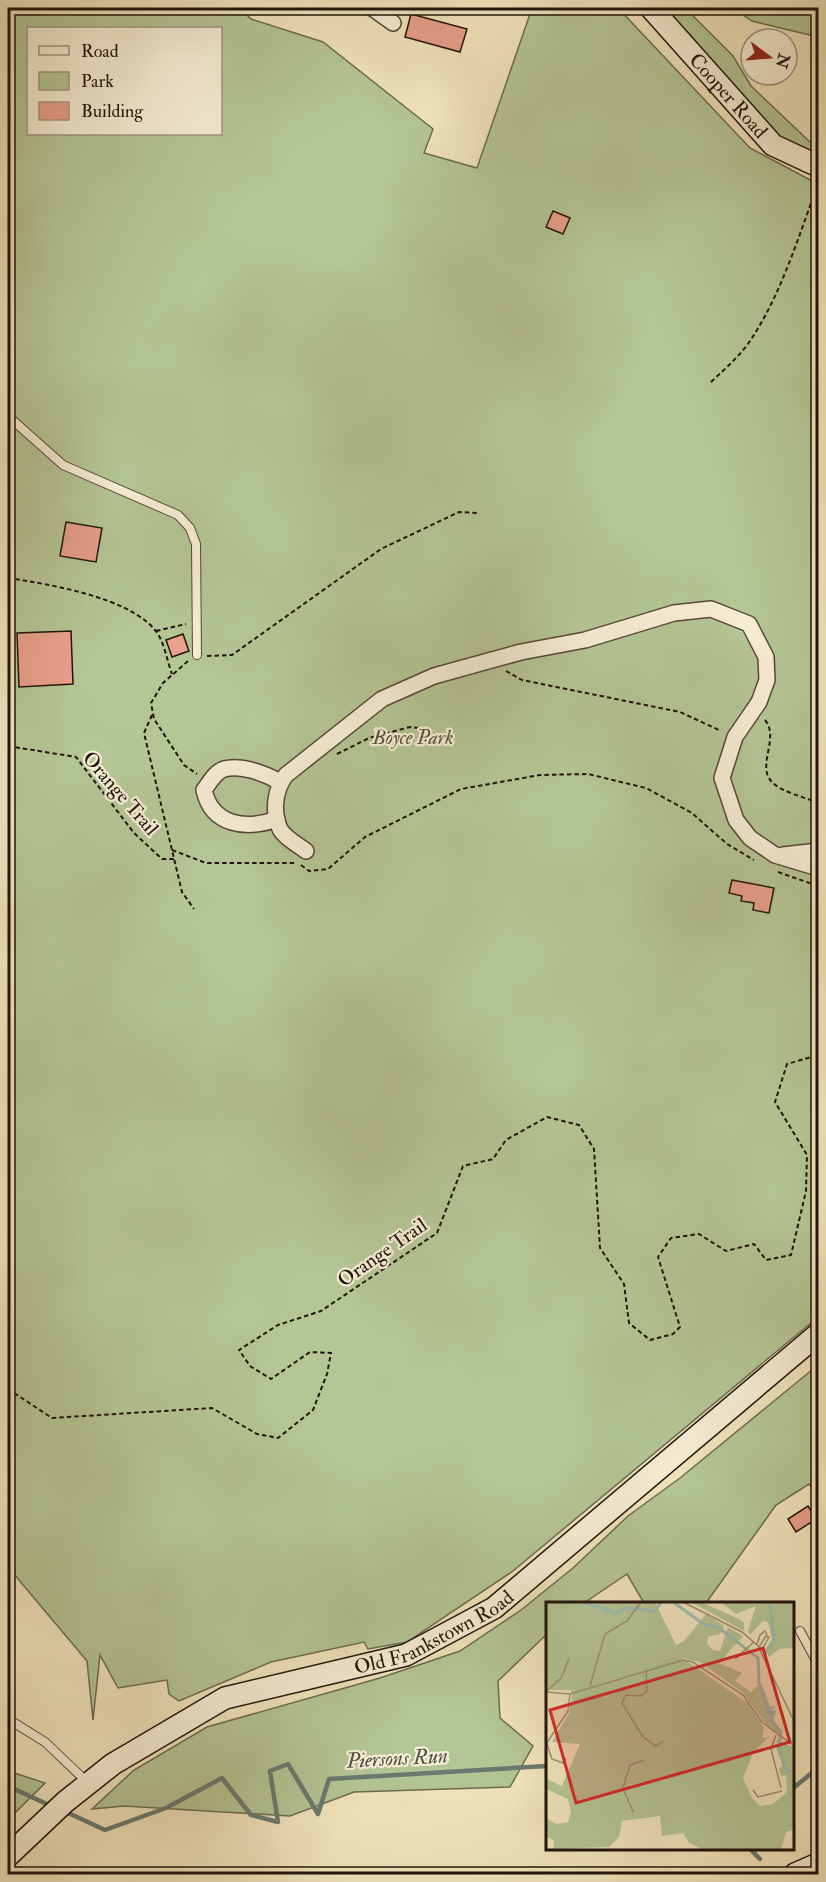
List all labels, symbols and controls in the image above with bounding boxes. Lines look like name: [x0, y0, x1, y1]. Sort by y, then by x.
legend: [27, 27, 222, 135]
north arrow: [739, 27, 799, 87]
text: Road: [81, 40, 119, 63]
street label: Cooper Road: [684, 48, 773, 144]
text: N: [771, 50, 794, 71]
text: Park: [81, 70, 114, 93]
text: Building: [81, 100, 144, 123]
park label: Boyce Park: [371, 725, 454, 750]
street label: Orange Trail: [77, 746, 164, 841]
street label: Orange Trail: [333, 1212, 432, 1292]
street label: Old Frankstown Road: [352, 1585, 519, 1680]
inset map: [546, 1602, 793, 1849]
water label: Piersons Run: [345, 1742, 449, 1775]

